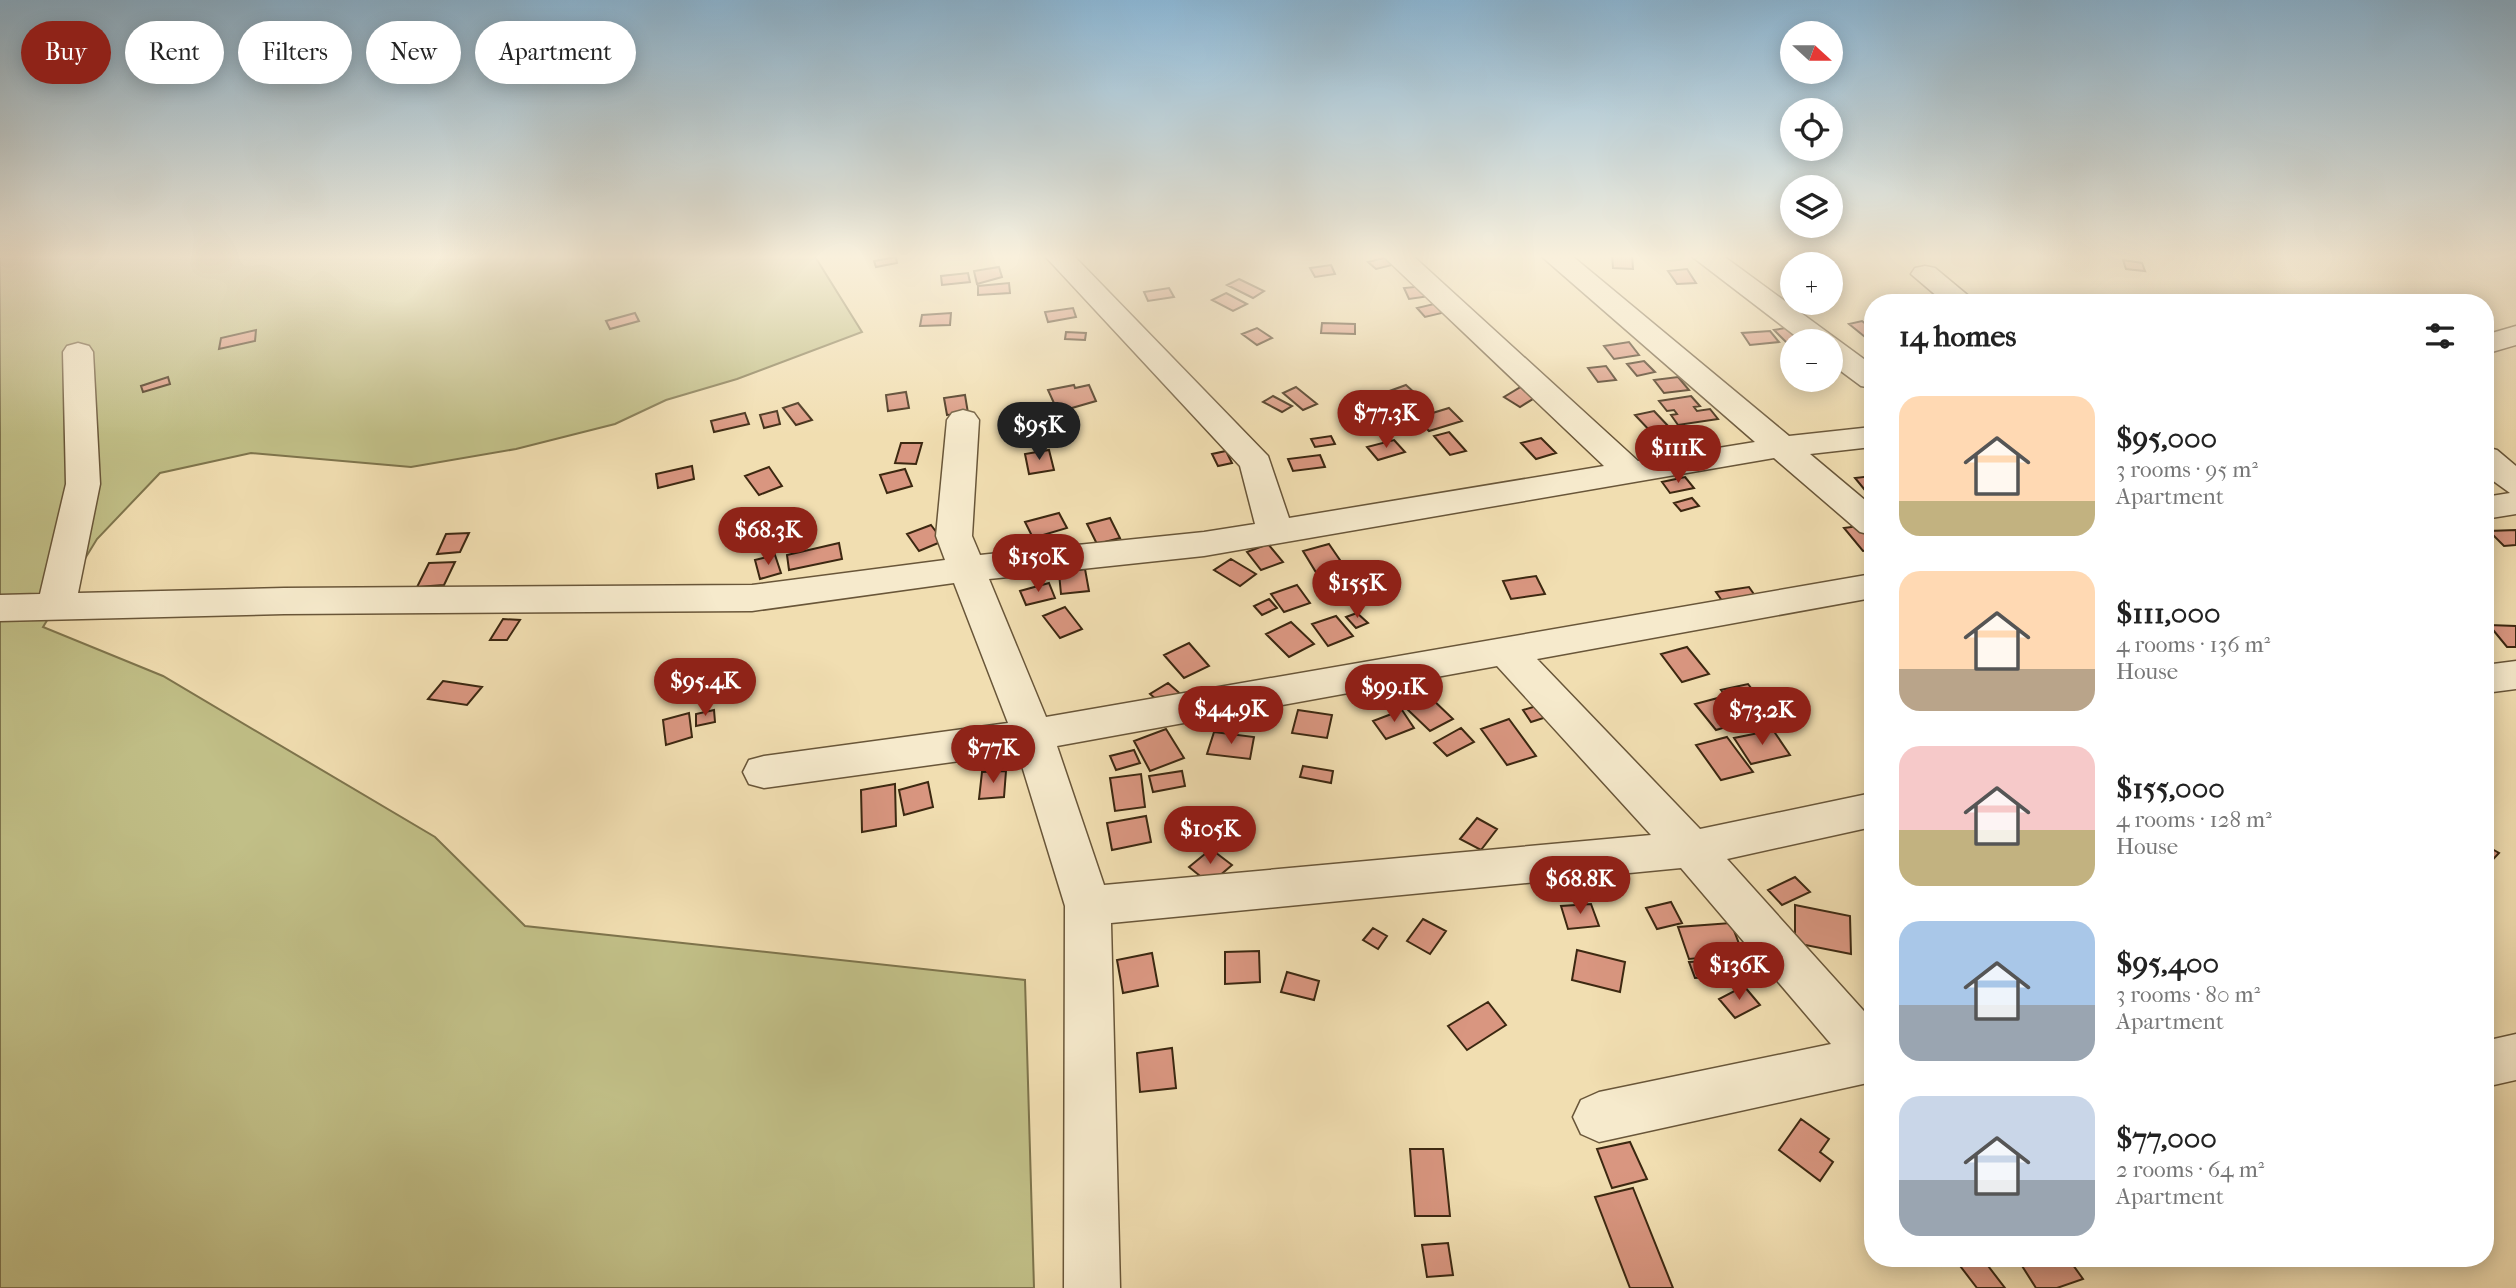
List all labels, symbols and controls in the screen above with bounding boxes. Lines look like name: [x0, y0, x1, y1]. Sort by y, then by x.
chip: Buy: [21, 21, 111, 84]
chip: Rent: [125, 21, 224, 84]
chip: Filters: [238, 21, 352, 84]
chip: New: [366, 21, 461, 84]
chip: Apartment: [475, 21, 636, 84]
north arrow: [1780, 21, 1843, 84]
map controls: [1780, 21, 1843, 392]
button: locate: [1780, 98, 1843, 161]
button: layers: [1780, 175, 1843, 238]
button: +: [1780, 252, 1843, 315]
icon: filters: [2421, 317, 2459, 355]
text: 14 homes: [1899, 319, 2016, 354]
button: −: [1780, 329, 1843, 392]
pin: $77.3K: [1329, 391, 1443, 450]
text: $77.3K: [1353, 399, 1419, 426]
pin: $95K: [998, 402, 1080, 462]
text: $95K: [1013, 411, 1065, 438]
text: $95,000: [2116, 421, 2217, 456]
icon: home: [1955, 424, 2039, 508]
pin: $111K: [1629, 426, 1727, 485]
text: $111K: [1651, 434, 1705, 461]
text: 3 rooms · 95 m²: [2116, 456, 2258, 483]
text: Apartment: [2116, 483, 2224, 510]
pin: $68.3K: [711, 508, 825, 567]
text: $68.3K: [734, 516, 802, 543]
pin: $150K: [989, 534, 1087, 594]
text: $150K: [1008, 543, 1068, 570]
pin: $155K: [1308, 560, 1406, 620]
text: $155K: [1328, 569, 1386, 596]
text: $111,000: [2116, 596, 2221, 631]
icon: home: [1955, 599, 2039, 683]
text: 4 rooms · 136 m²: [2116, 631, 2270, 658]
pin: $95.4K: [648, 658, 762, 718]
text: House: [2116, 658, 2178, 685]
pin: $99.1K: [1337, 664, 1451, 724]
text: $95.4K: [670, 667, 740, 694]
text: $99.1K: [1361, 673, 1427, 700]
pin: $44.9K: [1174, 686, 1288, 746]
pin: $73.2K: [1705, 688, 1819, 747]
text: $44.9K: [1194, 695, 1268, 722]
text: $73.2K: [1729, 696, 1795, 723]
pin: $77K: [952, 726, 1034, 785]
text: $77K: [967, 734, 1019, 761]
text: $155,000: [2116, 771, 2225, 806]
icon: home: [1955, 774, 2039, 858]
pin: $105K: [1161, 806, 1259, 866]
text: 4 rooms · 128 m²: [2116, 806, 2272, 833]
text: $105K: [1180, 815, 1240, 842]
text: House: [2116, 833, 2178, 860]
pin: $68.8K: [1523, 856, 1637, 916]
text: $68.8K: [1545, 865, 1615, 892]
pin: $136K: [1690, 942, 1788, 1002]
text: $95,400: [2116, 946, 2219, 981]
icon: home: [1955, 949, 2039, 1033]
text: $136K: [1709, 951, 1769, 978]
text: 3 rooms · 80 m²: [2116, 981, 2260, 1008]
text: Apartment: [2116, 1008, 2224, 1035]
text: $77,000: [2116, 1121, 2217, 1156]
icon: home: [1955, 1124, 2039, 1208]
text: 2 rooms · 64 m²: [2116, 1156, 2264, 1183]
text: Apartment: [2116, 1183, 2224, 1210]

